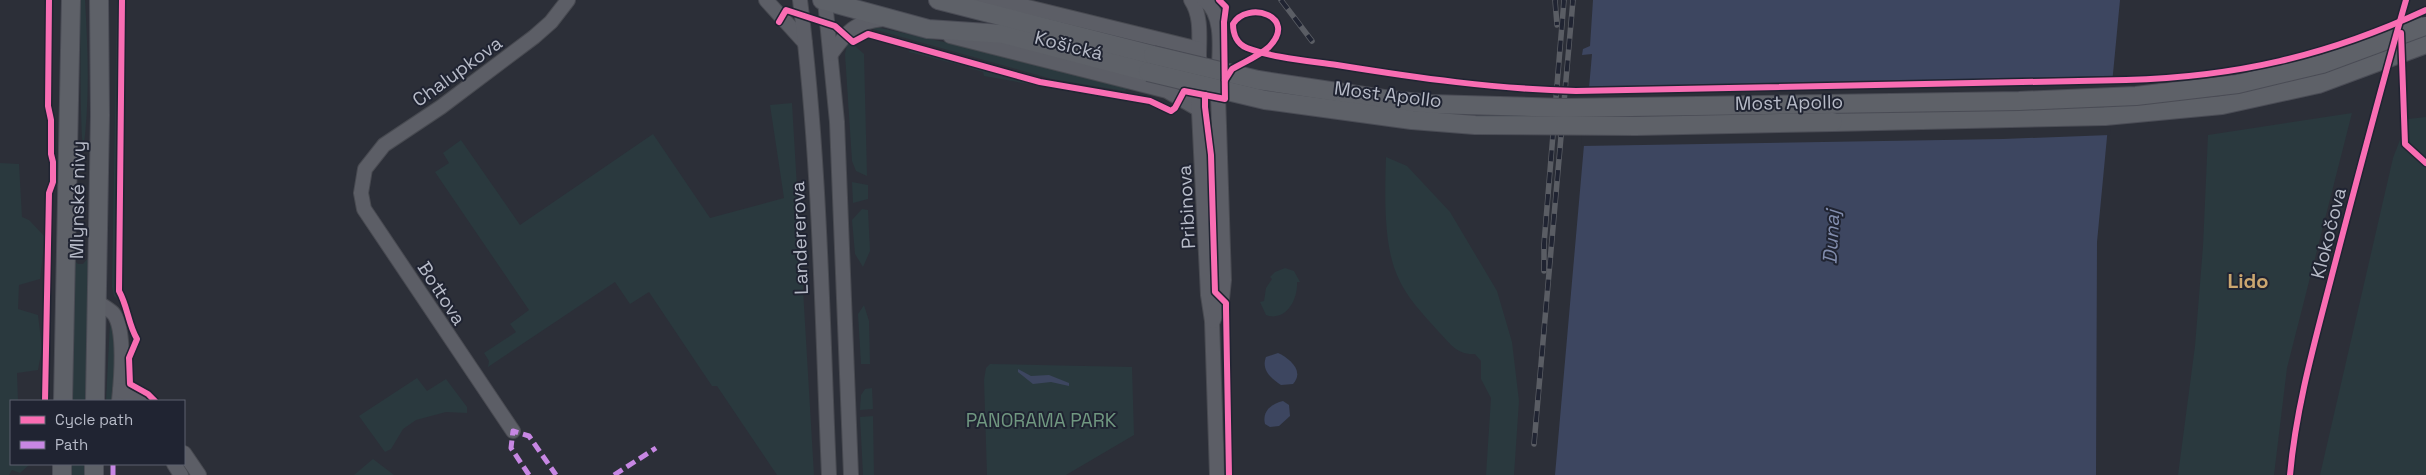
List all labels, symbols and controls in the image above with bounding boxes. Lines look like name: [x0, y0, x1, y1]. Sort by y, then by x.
street label: Košická: [1032, 25, 1106, 66]
street label: Chalupkova: [407, 30, 507, 112]
street label: Most Apollo: [1333, 75, 1443, 114]
street label: Most Apollo: [1735, 89, 1843, 116]
street label: Mlynské nivy: [64, 141, 91, 259]
street label: Pribinova: [1172, 164, 1201, 250]
street label: Landererova: [785, 181, 814, 295]
street label: Klokočova: [2305, 185, 2352, 281]
water label: Dunaj: [1817, 207, 1846, 265]
street label: Bottova: [412, 257, 472, 330]
district label: Lido: [2227, 268, 2269, 294]
legend: [10, 400, 185, 465]
park label: PANORAMA PARK: [966, 408, 1117, 433]
text: Cycle path: [55, 410, 133, 429]
text: Path: [55, 435, 88, 454]

